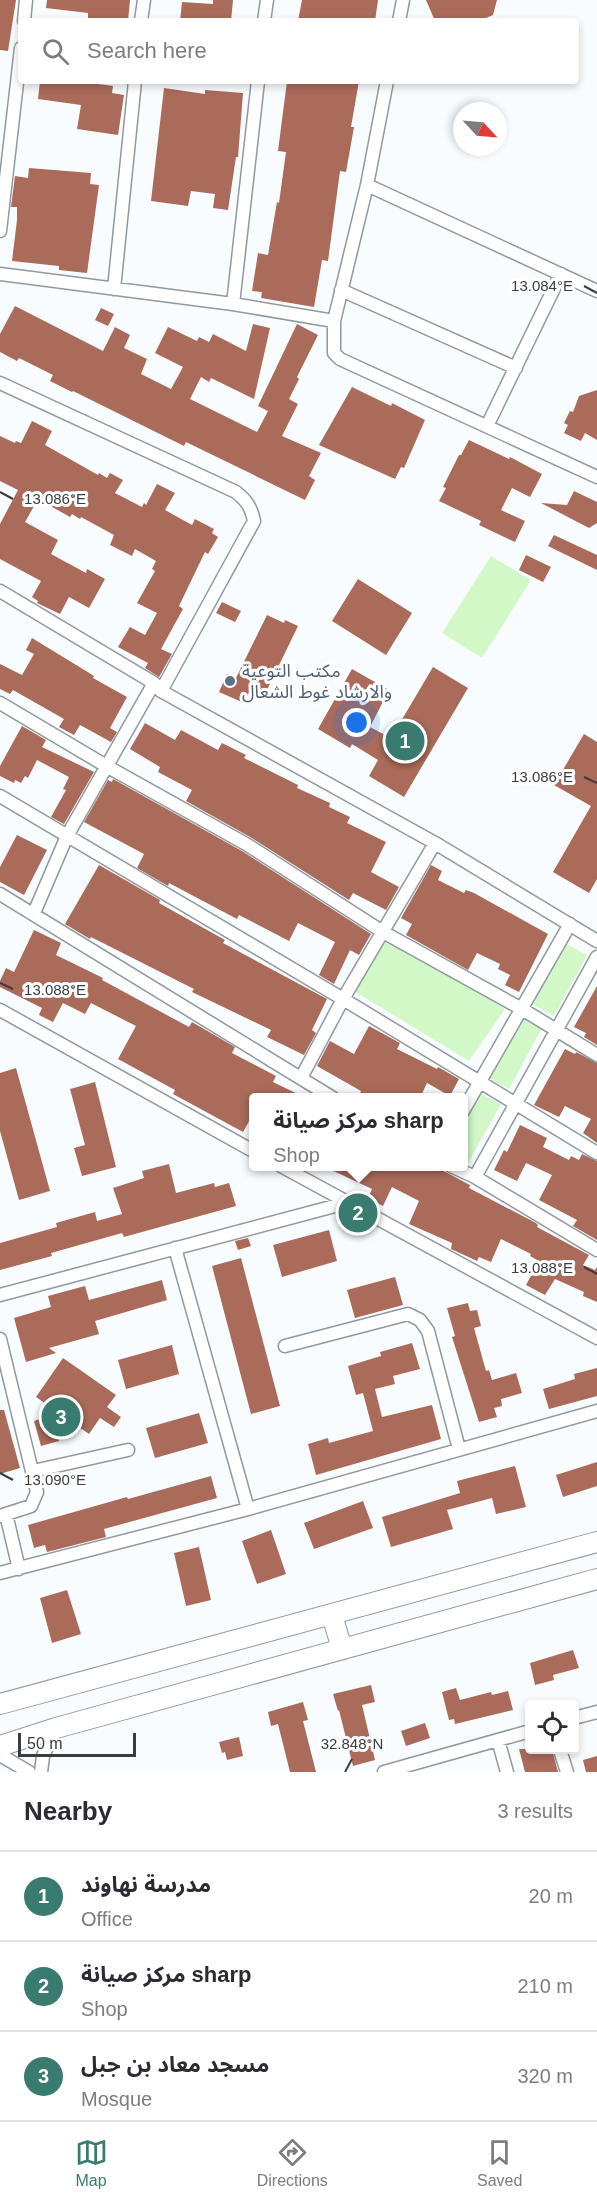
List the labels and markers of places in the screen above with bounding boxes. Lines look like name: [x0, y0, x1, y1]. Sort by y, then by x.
place label: مكتب التوعية والارشاد غوط الشعال: [242, 661, 392, 703]
marker: مكتب التوعية والارشاد غوط الشعال: [223, 674, 237, 688]
pin: 1: [386, 718, 424, 764]
pin: 2: [338, 1190, 378, 1236]
pin: 3: [42, 1394, 80, 1440]

